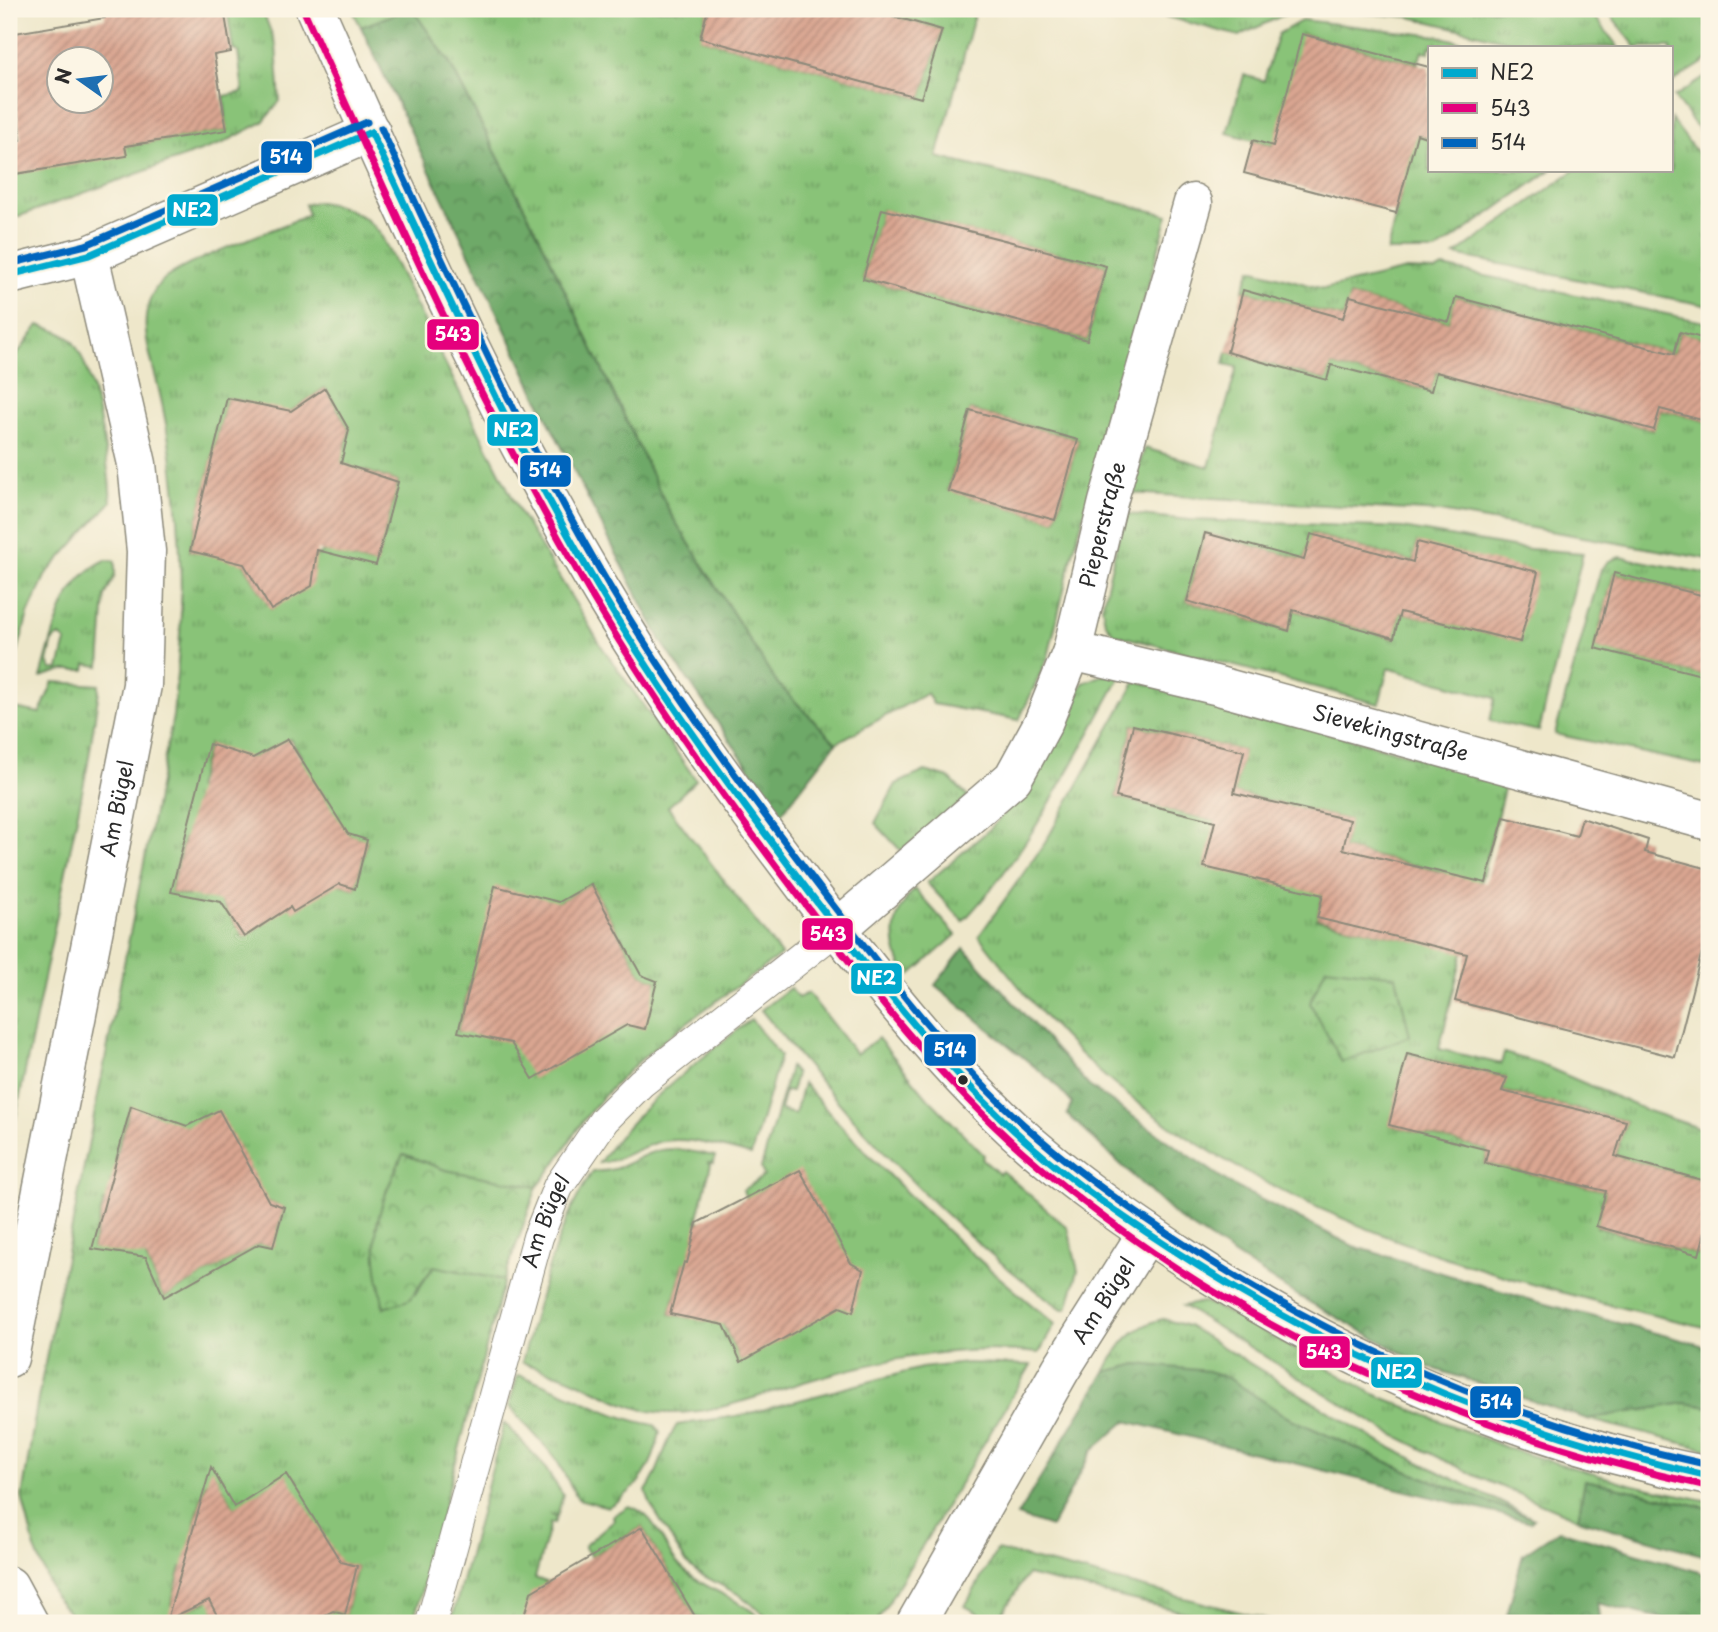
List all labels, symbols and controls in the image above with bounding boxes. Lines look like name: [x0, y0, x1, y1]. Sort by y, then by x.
north arrow: [46, 46, 116, 116]
legend: [1428, 46, 1672, 172]
text: NE2: [1490, 55, 1534, 87]
text: N: [47, 65, 78, 86]
text: 543: [1490, 91, 1531, 123]
text: 514: [1490, 125, 1526, 157]
line badge: 514: [260, 140, 313, 174]
text: 514: [269, 142, 303, 170]
line badge: NE2: [166, 193, 219, 227]
text: NE2: [172, 195, 212, 223]
line badge: 543: [426, 318, 480, 351]
text: 543: [434, 319, 472, 347]
line badge: NE2: [486, 413, 539, 447]
text: NE2: [493, 415, 533, 443]
line badge: 514: [519, 454, 572, 488]
text: 514: [528, 455, 562, 483]
street label: Pieperstraße: [1070, 458, 1133, 591]
street label: Sievekingstraße: [1309, 695, 1473, 768]
street label: Am Bügel: [90, 757, 141, 859]
line badge: 543: [801, 917, 854, 951]
text: 543: [809, 919, 847, 947]
line badge: NE2: [850, 962, 903, 995]
text: NE2: [856, 963, 896, 991]
line badge: 514: [923, 1033, 977, 1067]
text: 514: [933, 1035, 967, 1063]
unlabelled marker: [956, 1073, 970, 1087]
street label: Am Bügel: [512, 1167, 576, 1271]
street label: Am Bügel: [1063, 1250, 1142, 1350]
line badge: 543: [1298, 1335, 1351, 1369]
text: 543: [1305, 1337, 1343, 1365]
line badge: NE2: [1370, 1356, 1423, 1389]
text: NE2: [1376, 1357, 1416, 1385]
line badge: 514: [1469, 1385, 1522, 1419]
text: 514: [1479, 1387, 1513, 1415]

